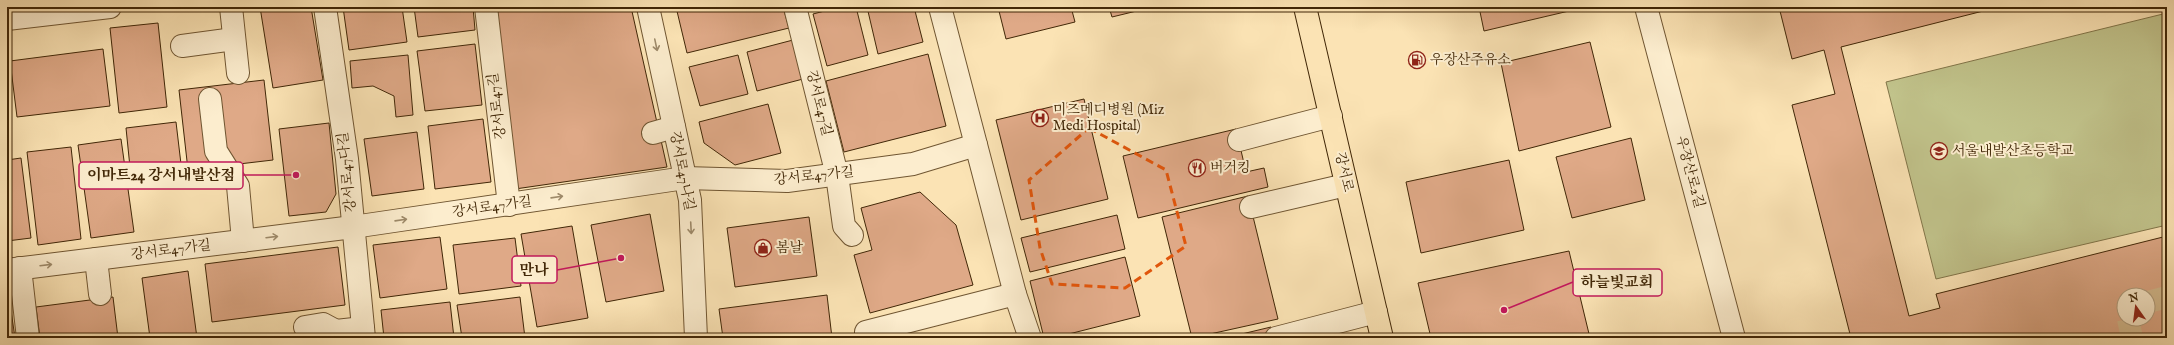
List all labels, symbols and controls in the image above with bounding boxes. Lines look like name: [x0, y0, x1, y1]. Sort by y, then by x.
one-way arrow: [652, 38, 660, 51]
fuel station icon: 우장산주유소: [1407, 50, 1427, 70]
place label: 우장산주유소: [1430, 51, 1512, 69]
street label: 강서로47길: [802, 68, 836, 138]
street label: 강서로47길: [484, 72, 510, 140]
place label: 미즈메디병원 (Miz Medi Hospital): [1053, 101, 1165, 135]
hospital icon: 미즈메디병원 (Miz Medi Hospital): [1030, 108, 1050, 128]
street label: 강서로47나길: [665, 130, 699, 212]
street label: 강서로47다길: [334, 131, 360, 213]
street label: 우장산로2길: [1672, 134, 1708, 210]
school or university icon: 서울내발산초등학교: [1929, 141, 1949, 161]
place label: 서울내발산초등학교: [1952, 142, 2074, 160]
street label: 강서로: [1331, 150, 1357, 194]
restaurant icon: 버거킹: [1187, 158, 1207, 178]
place label: 버거킹: [1210, 159, 1251, 177]
callout: 이마트24 강서내발산점: [79, 162, 243, 189]
street label: 강서로47가길: [773, 163, 855, 189]
text: 이마트24 강서내발산점: [87, 166, 235, 185]
street label: 강서로47가길: [451, 192, 533, 222]
one-way arrow: [550, 193, 563, 201]
one-way arrow: [394, 216, 407, 224]
one-way arrow: [687, 221, 695, 234]
one-way arrow: [265, 233, 278, 241]
street label: 강서로47가길: [130, 236, 212, 264]
shop icon: 봄날: [753, 238, 773, 258]
place label: 봄날: [776, 239, 804, 257]
callout: 만나: [512, 256, 557, 283]
one-way arrow: [39, 261, 52, 269]
text: 만나: [520, 261, 549, 280]
callout: 하늘빛교회: [1573, 269, 1662, 296]
text: 하늘빛교회: [1581, 273, 1653, 292]
north arrow: [2116, 287, 2156, 327]
text: N: [2127, 290, 2141, 306]

